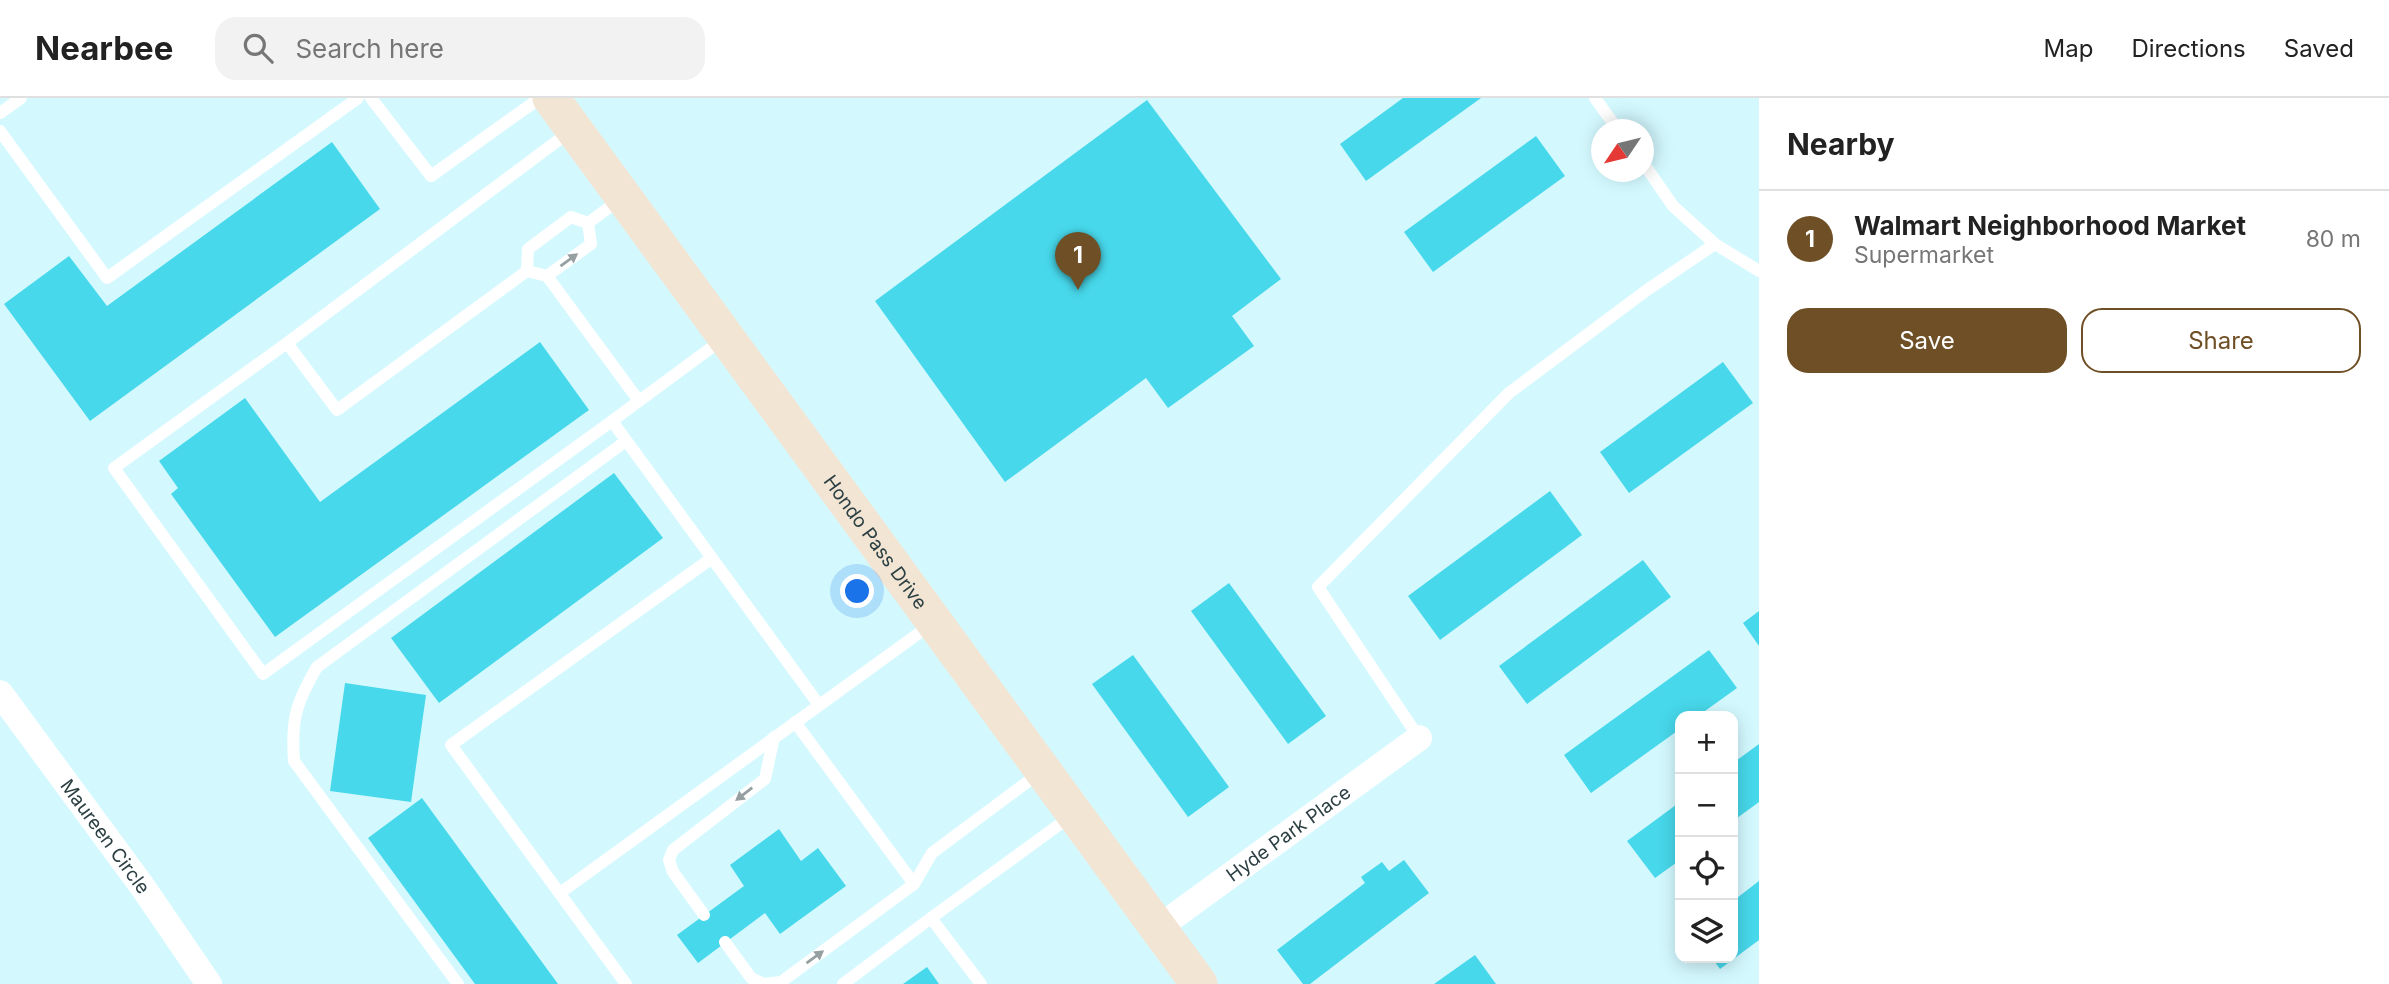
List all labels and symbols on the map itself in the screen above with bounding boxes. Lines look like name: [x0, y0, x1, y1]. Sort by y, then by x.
north arrow: [1591, 119, 1654, 182]
pin: 1: [1055, 232, 1101, 290]
one-way arrow: [560, 253, 578, 267]
street label: Hondo Pass Drive: [819, 471, 932, 614]
your location: [840, 574, 874, 608]
street label: Maureen Circle: [55, 775, 155, 898]
street label: Hyde Park Place: [1222, 781, 1355, 886]
one-way arrow: [736, 787, 754, 802]
one-way arrow: [806, 950, 824, 964]

